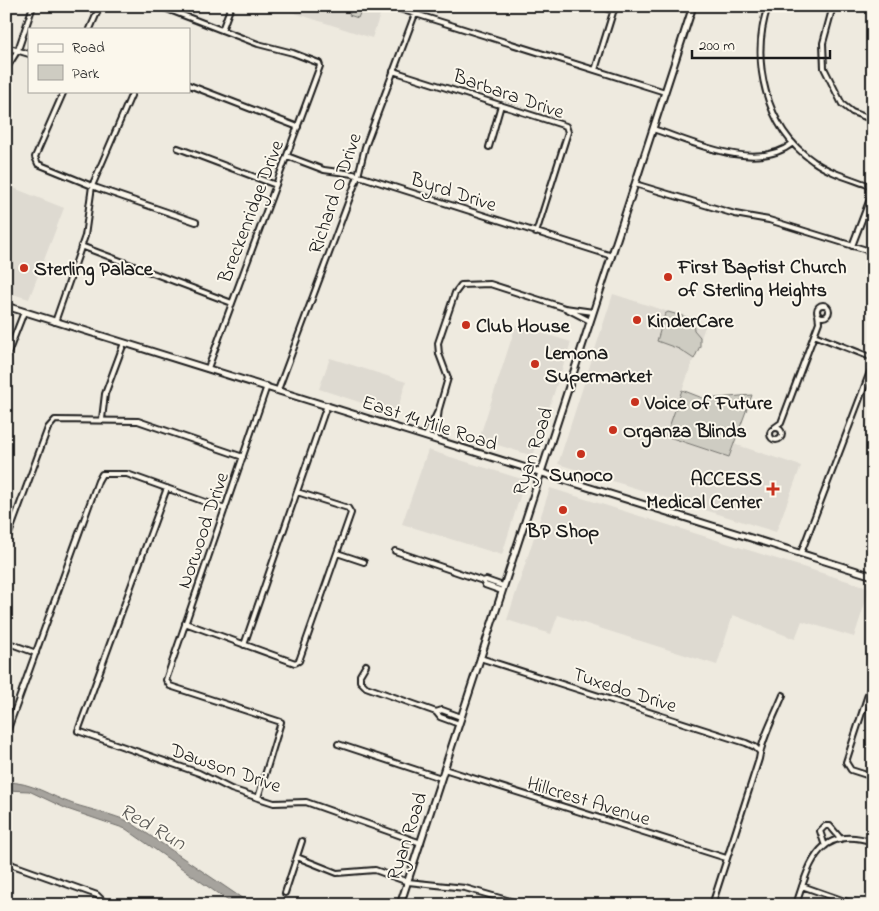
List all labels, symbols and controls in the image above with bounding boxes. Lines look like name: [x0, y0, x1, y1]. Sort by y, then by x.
legend: [28, 28, 190, 92]
scale bar: [692, 28, 829, 60]
text: 200 m: [699, 35, 735, 57]
text: Road: [72, 37, 105, 59]
text: Park: [72, 63, 100, 85]
street label: Barbara Drive: [448, 63, 568, 128]
street label: Richard O Drive: [302, 129, 371, 258]
street label: Breckenridge Drive: [211, 136, 294, 289]
street label: Byrd Drive: [406, 166, 500, 221]
place label: First Baptist Church of Sterling Heights: [677, 254, 846, 307]
place label: Sterling Palace: [34, 256, 154, 286]
marker: Sterling Palace: [18, 262, 30, 274]
marker: First Baptist Church of Sterling Heights: [662, 271, 674, 283]
place label: KinderCare: [647, 308, 735, 337]
place label: Club House: [476, 313, 571, 342]
marker: KinderCare: [631, 314, 643, 326]
marker: Club House: [460, 319, 472, 331]
place label: Lemona Supermarket: [545, 340, 652, 392]
marker: Lemona Supermarket: [529, 358, 541, 370]
street label: East 14 Mile Road: [358, 389, 501, 460]
place label: Voice of Future: [644, 390, 773, 419]
marker: Voice of Future: [629, 396, 641, 408]
street label: Ryan Road: [506, 404, 562, 500]
place label: Organza Blinds: [623, 418, 747, 448]
marker: Organza Blinds: [607, 424, 619, 436]
marker: Sunoco: [575, 448, 587, 460]
place label: Sunoco: [549, 462, 613, 491]
place label: ACCESS Medical Center: [646, 466, 763, 518]
street label: Norwood Drive: [171, 468, 238, 593]
marker: ACCESS Medical Center: [766, 482, 780, 496]
marker: BP Shop: [557, 504, 569, 516]
place label: BP Shop: [526, 518, 599, 547]
street label: Tuxedo Drive: [568, 661, 680, 722]
street label: Dawson Drive: [165, 736, 285, 802]
street label: Hillcrest Avenue: [523, 770, 654, 835]
street label: Ryan Road: [380, 789, 436, 885]
water label: Red Run: [113, 797, 191, 859]

